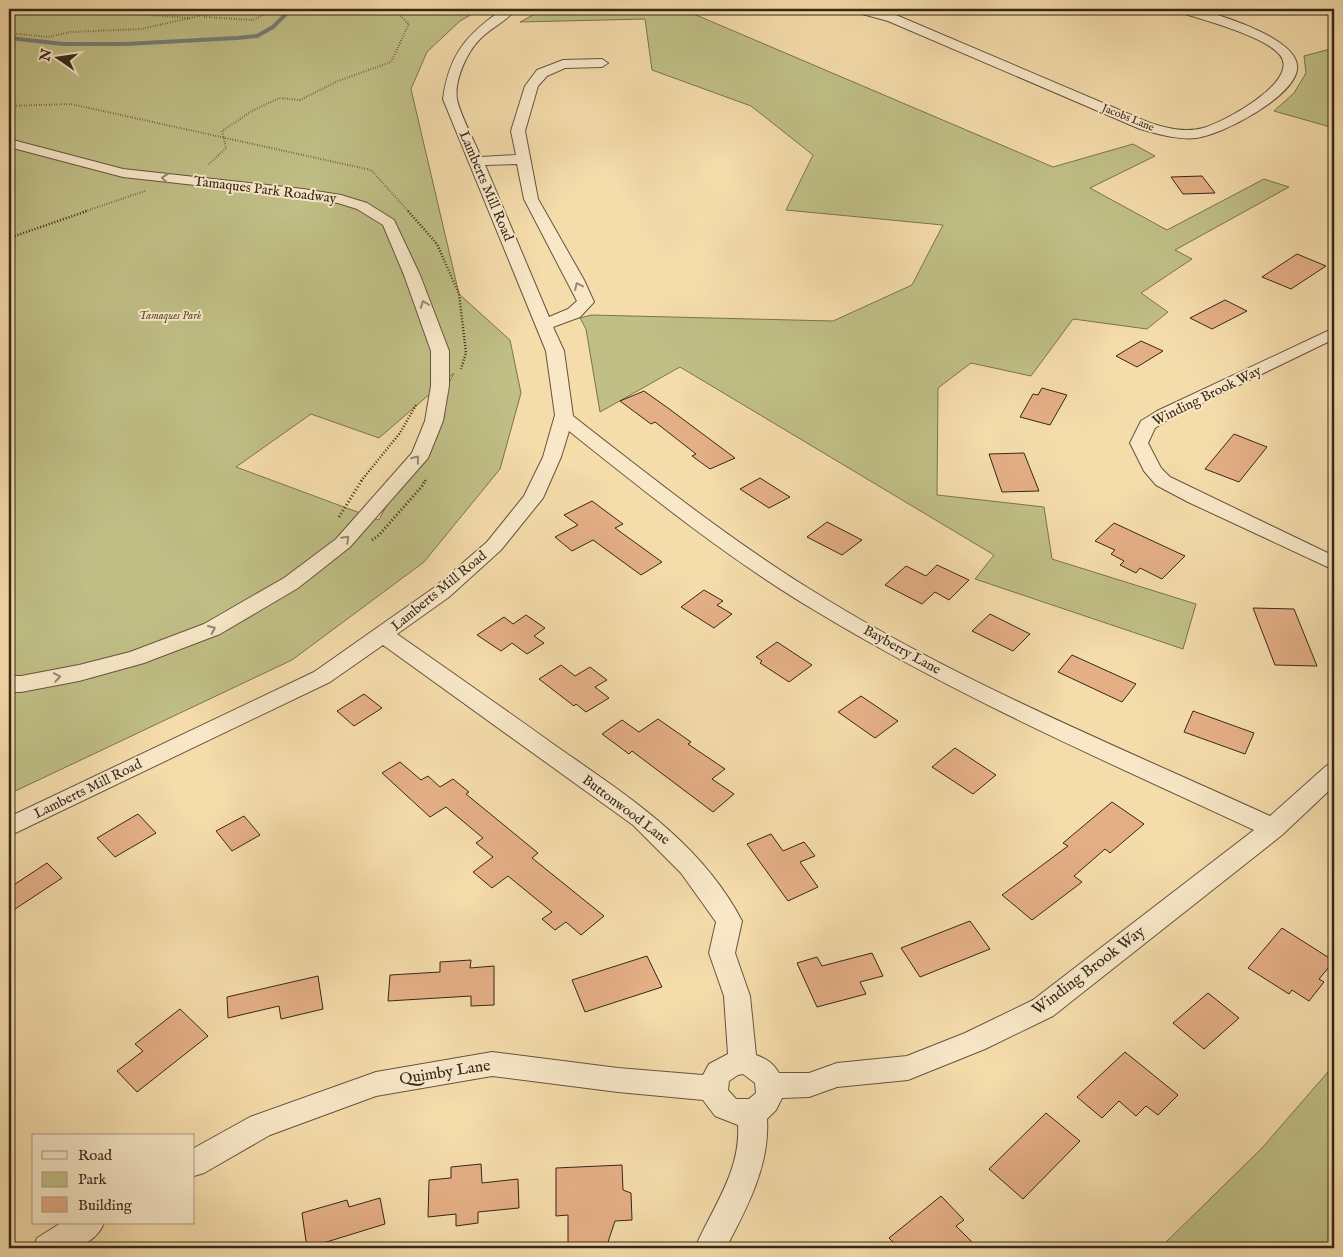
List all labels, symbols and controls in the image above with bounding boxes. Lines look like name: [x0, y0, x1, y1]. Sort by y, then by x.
north arrow: [32, 32, 82, 82]
text: N: [36, 47, 56, 64]
street label: Jacobs Lane: [1098, 100, 1156, 135]
street label: Lamberts Mill Road: [455, 128, 518, 244]
street label: Tamaques Park Roadway: [193, 172, 338, 208]
one-way arrow: [161, 173, 169, 184]
one-way arrow: [574, 282, 585, 291]
one-way arrow: [420, 301, 430, 309]
park label: Tamaques Park: [139, 309, 202, 323]
street label: Winding Brook Way: [1150, 362, 1265, 430]
one-way arrow: [410, 455, 419, 465]
one-way arrow: [340, 536, 349, 545]
street label: Lamberts Mill Road: [388, 547, 491, 635]
street label: Bayberry Lane: [860, 621, 945, 679]
one-way arrow: [206, 625, 215, 635]
one-way arrow: [53, 673, 61, 683]
street label: Lamberts Mill Road: [31, 755, 145, 823]
street label: Buttonwood Lane: [578, 771, 674, 849]
street label: Winding Brook Way: [1029, 922, 1149, 1020]
street label: Quimby Lane: [398, 1056, 492, 1090]
legend: [32, 1134, 195, 1224]
text: Road: [78, 1146, 113, 1165]
text: Park: [78, 1170, 108, 1189]
text: Building: [78, 1196, 133, 1215]

